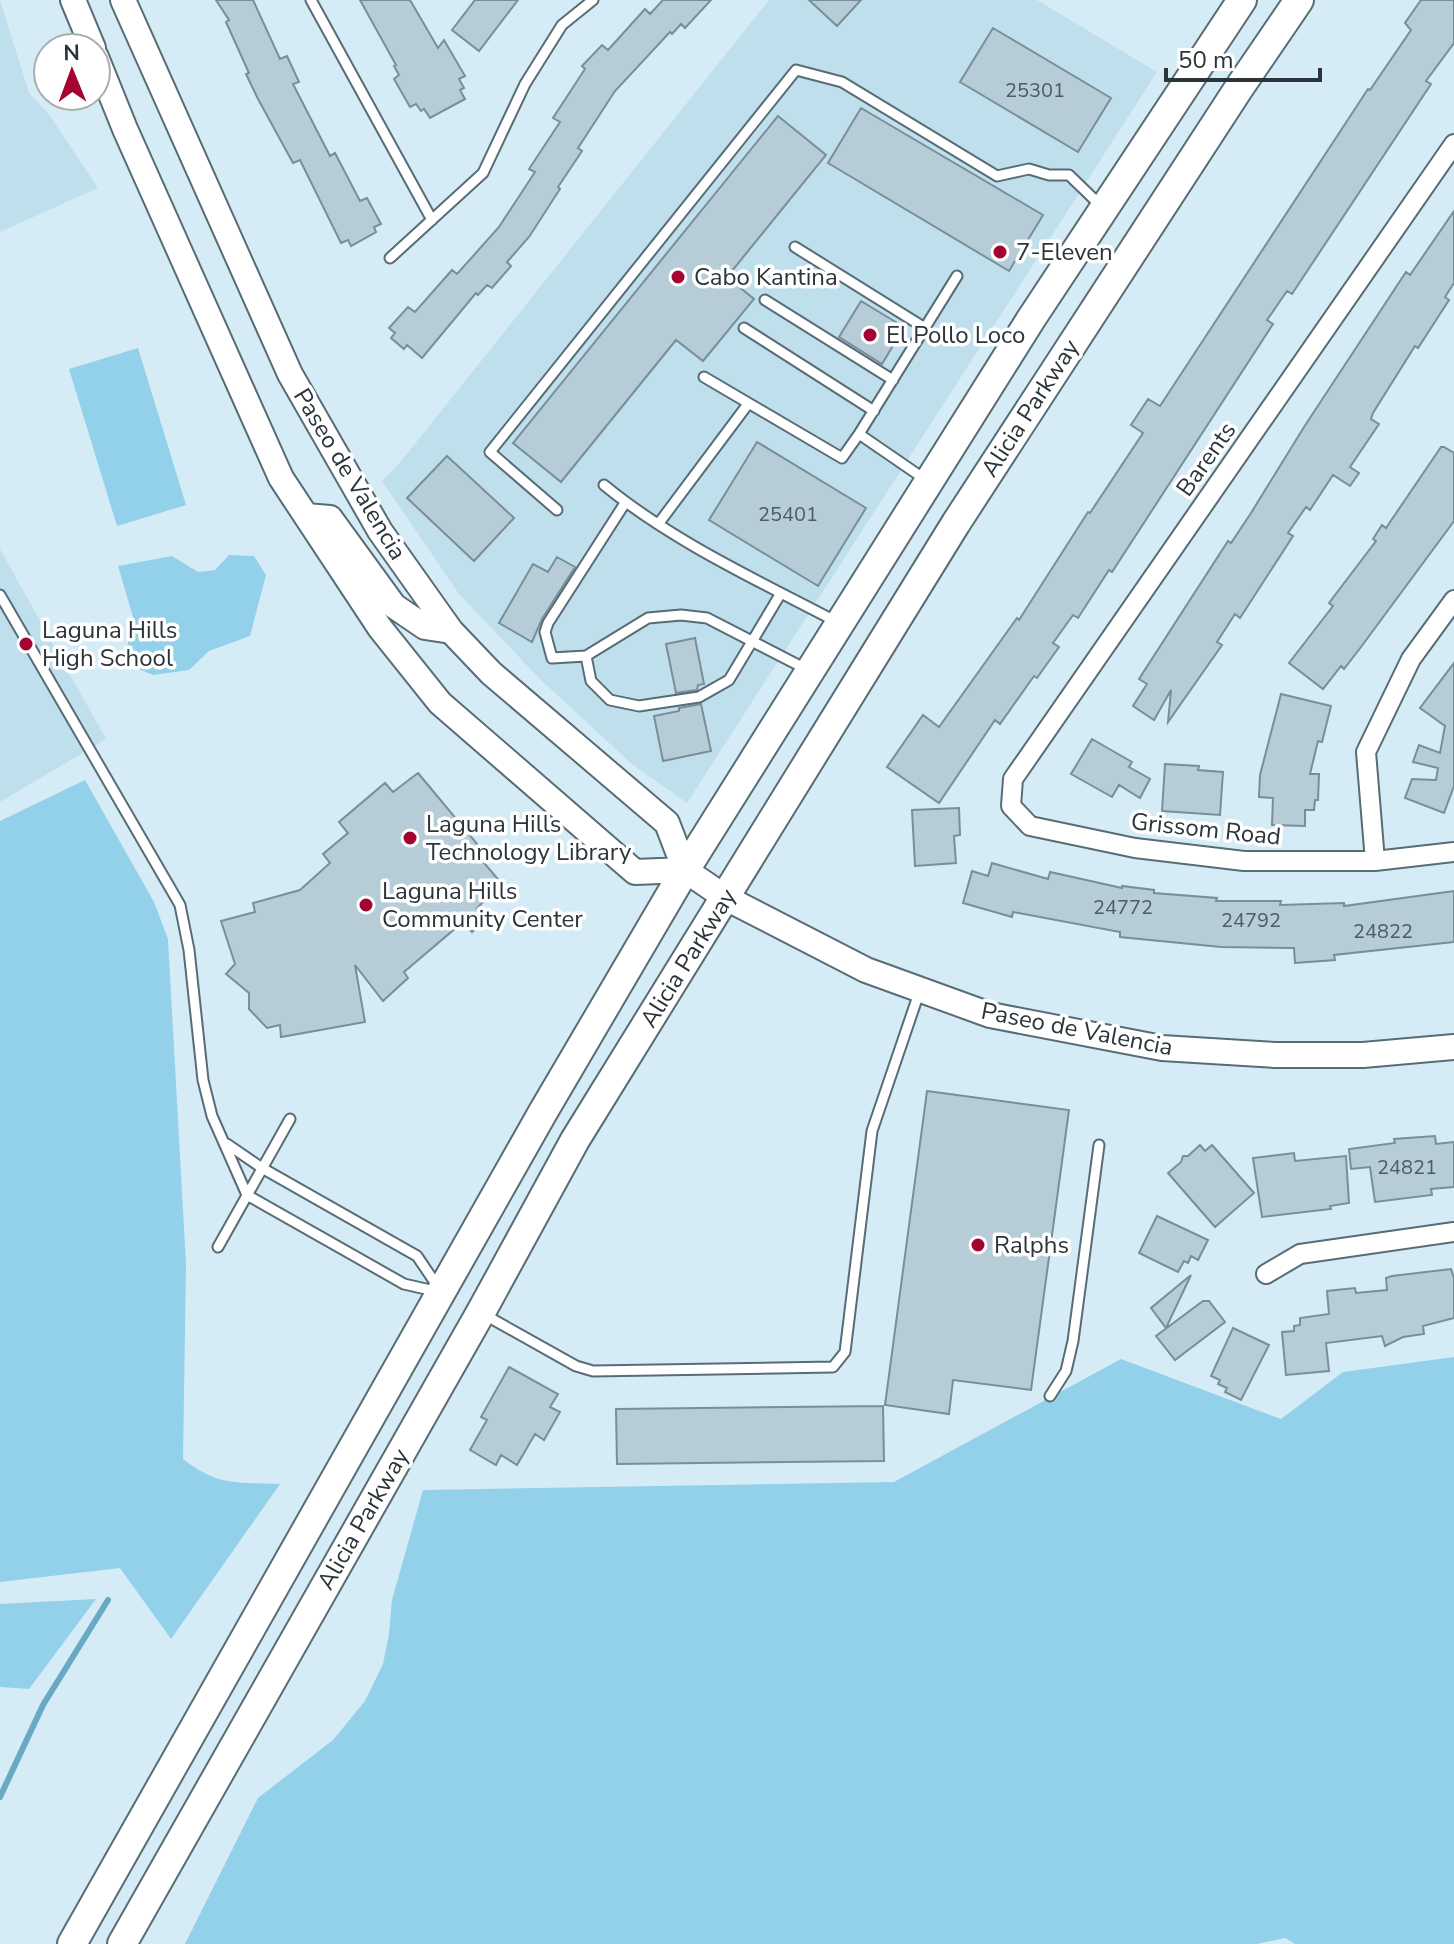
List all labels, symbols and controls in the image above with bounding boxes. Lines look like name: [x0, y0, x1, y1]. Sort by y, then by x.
north arrow: [32, 32, 112, 112]
scale bar: [1166, 32, 1320, 82]
text: N: [63, 38, 80, 68]
text: 50 m: [1178, 44, 1234, 76]
house number: 25301: [1005, 77, 1065, 104]
place label: 7-Eleven: [1016, 236, 1113, 268]
marker: 7-Eleven: [991, 243, 1009, 261]
place label: Cabo Kantina: [694, 261, 838, 293]
marker: Cabo Kantina: [669, 268, 687, 286]
place label: El Pollo Loco: [886, 319, 1025, 351]
marker: El Pollo Loco: [861, 326, 879, 344]
street label: Alicia Parkway: [974, 332, 1087, 483]
street label: Paseo de Valencia: [286, 382, 414, 566]
street label: Barents: [1169, 416, 1243, 502]
house number: 25401: [758, 501, 818, 528]
place label: Laguna Hills High School: [42, 614, 177, 674]
marker: Laguna Hills High School: [17, 635, 35, 653]
street label: Grissom Road: [1129, 805, 1283, 853]
place label: Laguna Hills Technology Library: [426, 808, 632, 868]
marker: Laguna Hills Technology Library: [401, 829, 419, 847]
place label: Laguna Hills Community Center: [382, 875, 583, 935]
street label: Alicia Parkway: [633, 882, 744, 1034]
house number: 24772: [1093, 894, 1153, 921]
marker: Laguna Hills Community Center: [357, 896, 375, 914]
house number: 24792: [1221, 907, 1281, 934]
house number: 24822: [1353, 918, 1413, 945]
street label: Paseo de Valencia: [978, 995, 1176, 1063]
house number: 24821: [1377, 1154, 1437, 1181]
place label: Ralphs: [994, 1229, 1069, 1261]
marker: Ralphs: [969, 1236, 987, 1254]
street label: Alicia Parkway: [310, 1442, 417, 1595]

